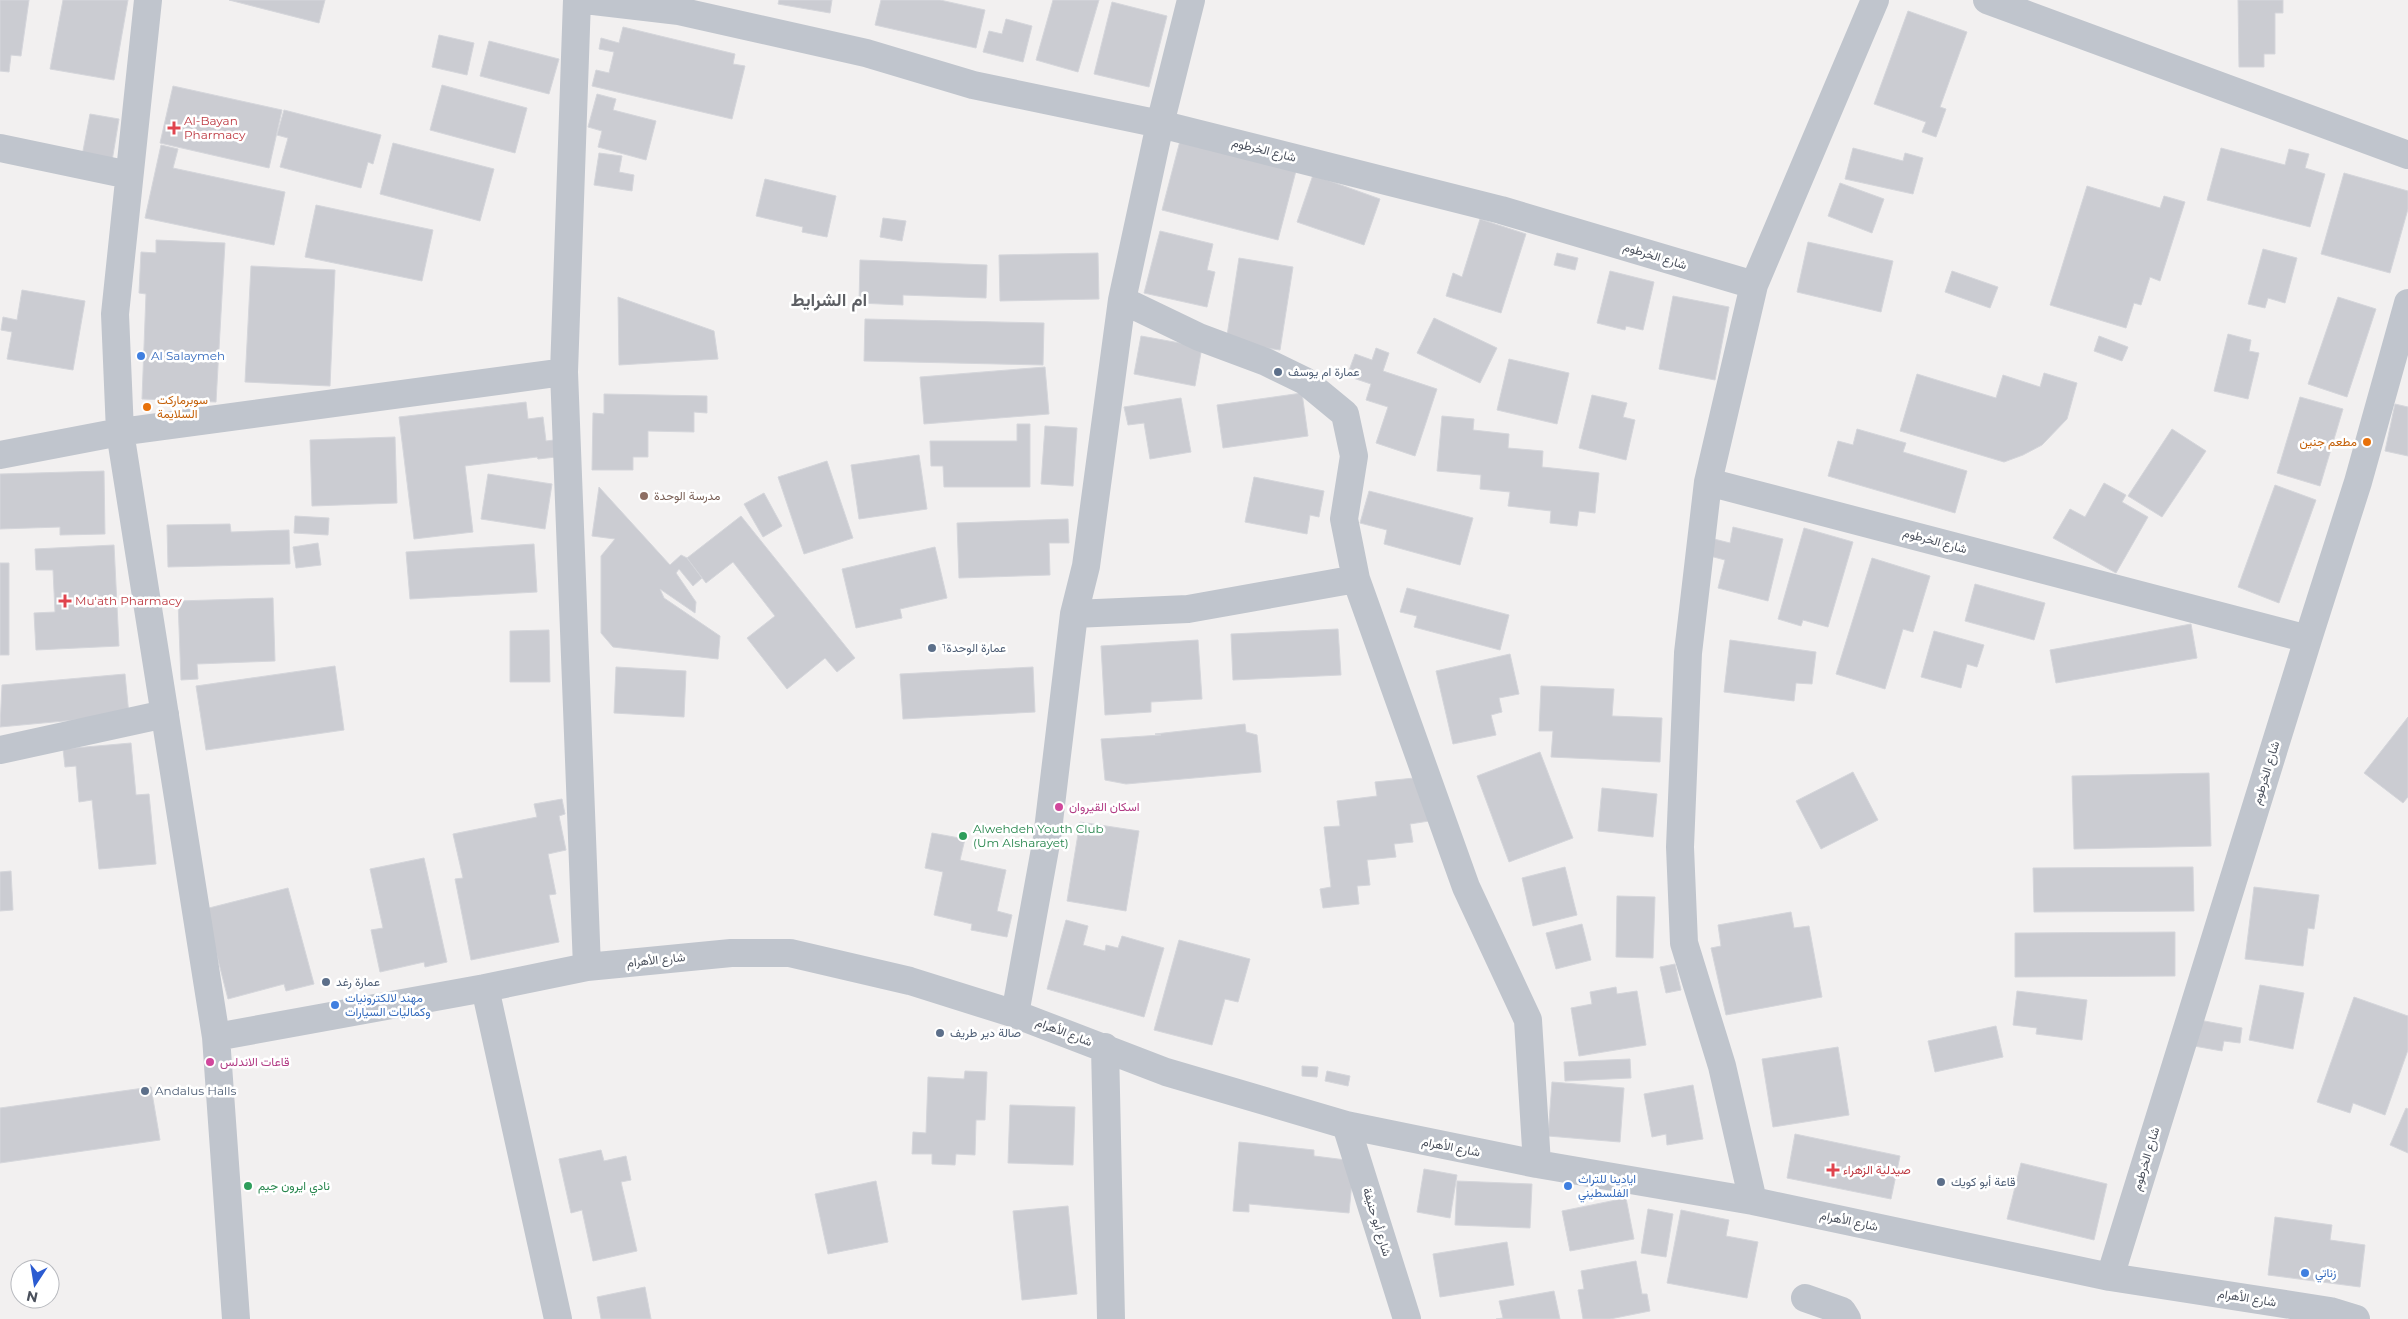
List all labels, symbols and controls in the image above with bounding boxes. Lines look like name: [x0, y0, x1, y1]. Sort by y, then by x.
place label: Al-Bayan Pharmacy: [184, 113, 246, 142]
marker: Al-Bayan Pharmacy: [168, 122, 180, 134]
street label: شارع الخرطوم: [1230, 134, 1298, 167]
street label: شارع الخرطوم: [1621, 239, 1689, 274]
district label: ام الشرايط: [791, 289, 867, 312]
place label: Al Salaymeh: [151, 348, 225, 363]
marker: Al Salaymeh: [135, 350, 147, 362]
place label: عمارة ام يوسف: [1288, 364, 1360, 380]
marker: عمارة ام يوسف: [1272, 366, 1284, 378]
place label: سوبرماركت السلايمة: [157, 392, 208, 421]
marker: سوبرماركت السلايمة: [141, 401, 153, 413]
place label: مطعم جنين: [2299, 434, 2357, 450]
marker: مطعم جنين: [2361, 436, 2373, 448]
place label: مدرسة الوحدة: [654, 488, 720, 504]
marker: مدرسة الوحدة: [638, 490, 650, 502]
street label: شارع الخرطوم: [1901, 525, 1969, 558]
place label: Mu'ath Pharmacy: [75, 593, 182, 608]
marker: Mu'ath Pharmacy: [59, 595, 71, 607]
place label: عمارة الوحدة1: [942, 640, 1006, 656]
marker: عمارة الوحدة1: [926, 642, 938, 654]
street label: شارع الخرطوم: [2249, 739, 2284, 807]
place label: اسكان القيروان: [1069, 799, 1139, 815]
marker: اسكان القيروان: [1053, 801, 1065, 813]
place label: Alwehdeh Youth Club (Um Alsharayet): [973, 821, 1104, 850]
marker: Alwehdeh Youth Club (Um Alsharayet): [957, 830, 969, 842]
street label: شارع الأهرام: [626, 949, 686, 972]
place label: عمارة رغد: [336, 974, 380, 990]
marker: عمارة رغد: [320, 976, 332, 988]
place label: مهند لالكترونيات وكماليات السيارات: [345, 990, 431, 1020]
marker: مهند لالكترونيات وكماليات السيارات: [329, 999, 341, 1011]
street label: شارع الأهرام: [1033, 1014, 1094, 1051]
place label: صالة دير طريف: [950, 1025, 1021, 1041]
marker: صالة دير طريف: [934, 1027, 946, 1039]
place label: قاعات الاندلس: [220, 1054, 289, 1070]
marker: قاعات الاندلس: [204, 1056, 216, 1068]
place label: Andalus Halls: [155, 1083, 237, 1098]
marker: Andalus Halls: [139, 1085, 151, 1097]
street label: شارع الخرطوم: [2129, 1125, 2164, 1193]
street label: شارع الأهرام: [1420, 1134, 1481, 1161]
place label: صيدلية الزهراء: [1843, 1162, 1911, 1178]
marker: صيدلية الزهراء: [1827, 1164, 1839, 1176]
place label: ايادينا للتراث الفلسطيني: [1578, 1171, 1636, 1203]
place label: قاعة أبو كويك: [1951, 1174, 2015, 1190]
marker: قاعة أبو كويك: [1935, 1176, 1947, 1188]
place label: نادي ايرون جيم: [258, 1178, 330, 1196]
marker: نادي ايرون جيم: [242, 1180, 254, 1192]
marker: ايادينا للتراث الفلسطيني: [1562, 1180, 1574, 1192]
street label: شارع أبو حنيفة: [1358, 1186, 1395, 1258]
street label: شارع الأهرام: [1818, 1207, 1880, 1236]
north arrow: [10, 1259, 60, 1309]
place label: زناتي: [2315, 1265, 2336, 1283]
marker: زناتي: [2299, 1267, 2311, 1279]
street label: شارع الأهرام: [2216, 1285, 2277, 1312]
text: N: [25, 1287, 40, 1307]

